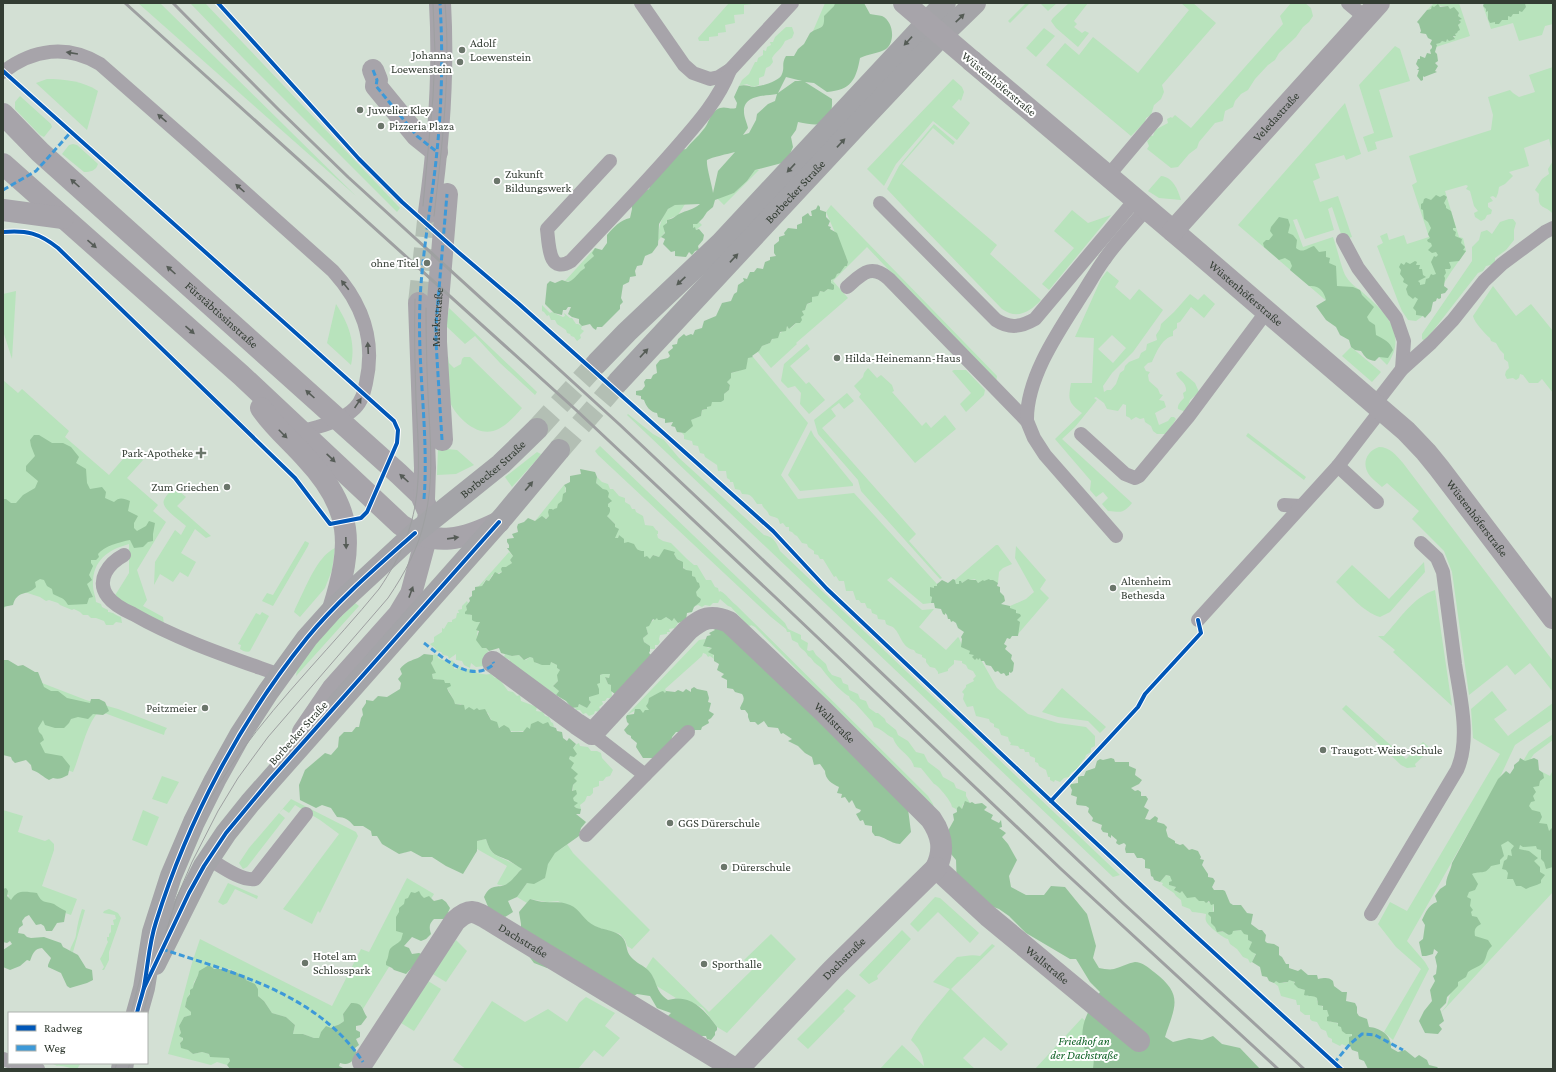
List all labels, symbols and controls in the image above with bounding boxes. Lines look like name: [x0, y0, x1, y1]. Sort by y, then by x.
one-way arrow: [955, 13, 965, 23]
place label: Adolf Loewenstein: [470, 36, 532, 64]
one-way arrow: [903, 36, 913, 46]
marker: Adolf Loewenstein: [457, 45, 467, 55]
place label: Johanna Loewenstein: [391, 48, 453, 76]
street label: Wüstenhöferstraße: [959, 49, 1039, 119]
one-way arrow: [66, 50, 78, 56]
marker: Johanna Loewenstein: [455, 57, 465, 67]
street label: Veledastraße: [1250, 89, 1302, 145]
place label: Juwelier Kley: [367, 103, 431, 117]
marker: Juwelier Kley: [355, 105, 365, 115]
one-way arrow: [156, 114, 167, 123]
place label: Pizzeria Plaza: [389, 119, 455, 133]
marker: Pizzeria Plaza: [376, 121, 386, 131]
one-way arrow: [836, 138, 845, 147]
street label: Borbecker Straße: [762, 157, 828, 226]
one-way arrow: [787, 163, 796, 173]
place label: Zukunft Bildungswerk: [505, 167, 572, 195]
marker: Zukunft Bildungswerk: [492, 176, 502, 186]
one-way arrow: [70, 178, 80, 188]
one-way arrow: [235, 183, 245, 193]
one-way arrow: [87, 239, 98, 248]
one-way arrow: [729, 253, 738, 264]
place label: ohne Titel: [371, 256, 419, 270]
marker: ohne Titel: [422, 258, 432, 268]
street label: Wüstenhöferstraße: [1206, 258, 1286, 329]
one-way arrow: [166, 266, 176, 275]
one-way arrow: [677, 276, 686, 285]
street label: Fürstäbtissinstraße: [182, 279, 261, 351]
one-way arrow: [341, 279, 349, 290]
street label: Marktstraße: [429, 287, 446, 347]
one-way arrow: [185, 325, 195, 334]
one-way arrow: [365, 342, 372, 354]
one-way arrow: [640, 348, 649, 358]
place label: Hilda-Heinemann-Haus: [845, 351, 961, 365]
marker: Hilda-Heinemann-Haus: [832, 353, 842, 363]
one-way arrow: [305, 389, 316, 398]
one-way arrow: [355, 397, 362, 408]
one-way arrow: [278, 429, 288, 439]
street label: Borbecker Straße: [457, 437, 528, 501]
place label: Park-Apotheke: [122, 446, 193, 460]
marker: Park-Apotheke: [196, 448, 206, 458]
one-way arrow: [326, 453, 336, 463]
one-way arrow: [399, 473, 409, 482]
street label: Wüstenhöferstraße: [1443, 477, 1511, 560]
place label: Zum Griechen: [151, 480, 220, 494]
one-way arrow: [524, 481, 533, 492]
marker: Zum Griechen: [222, 482, 232, 492]
one-way arrow: [447, 535, 459, 541]
one-way arrow: [343, 537, 349, 550]
place label: Altenheim Bethesda: [1121, 574, 1171, 602]
marker: Altenheim Bethesda: [1108, 583, 1118, 593]
one-way arrow: [409, 585, 415, 597]
street label: Borbecker Straße: [265, 698, 331, 768]
street label: Wallstraße: [811, 699, 858, 746]
place label: Peitzmeier: [146, 701, 198, 715]
marker: Peitzmeier: [200, 703, 210, 713]
place label: Traugott-Weise-Schule: [1331, 743, 1442, 757]
marker: Traugott-Weise-Schule: [1318, 745, 1328, 755]
place label: GGS Dürerschule: [678, 816, 760, 830]
marker: GGS Dürerschule: [665, 818, 675, 828]
place label: Dürerschule: [732, 860, 791, 874]
marker: Dürerschule: [719, 862, 729, 872]
street label: Dachstraße: [496, 920, 550, 961]
street label: Dachstraße: [819, 934, 868, 983]
street label: Wallstraße: [1023, 943, 1072, 987]
place label: Hotel am Schlosspark: [313, 949, 371, 977]
place label: Sporthalle: [712, 957, 762, 971]
marker: Hotel am Schlosspark: [300, 958, 310, 968]
marker: Sporthalle: [699, 959, 709, 969]
legend: [8, 1012, 148, 1064]
text: Radweg: [44, 1021, 82, 1035]
park label: Friedhof an der Dachstraße: [1050, 1034, 1118, 1062]
text: Weg: [44, 1041, 66, 1055]

